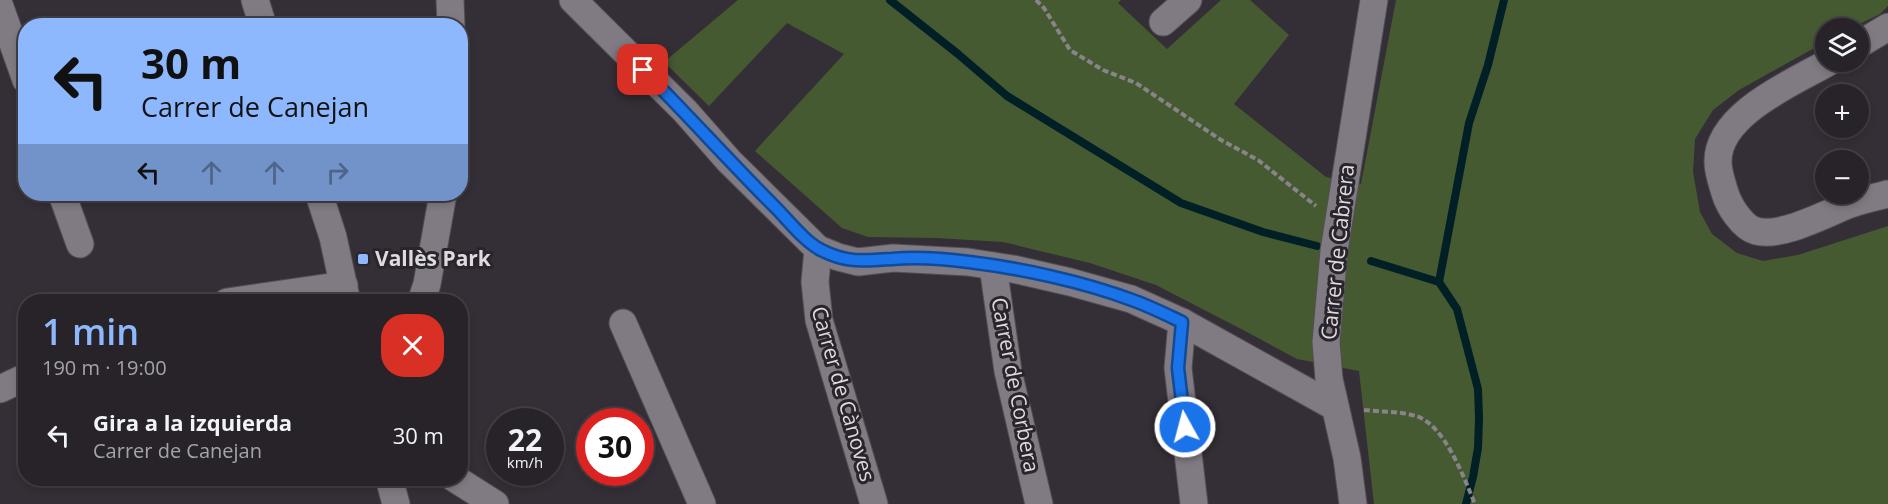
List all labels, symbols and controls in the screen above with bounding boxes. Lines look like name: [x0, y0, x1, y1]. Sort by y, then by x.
map controls: [1815, 18, 1869, 204]
button: layers: [1815, 18, 1869, 72]
text: 30 m: [141, 34, 241, 91]
icon: left: [42, 42, 120, 120]
pin: [617, 44, 668, 95]
icon: arrive: [626, 53, 659, 86]
button: +: [1815, 84, 1869, 138]
text: Carrer de Canejan: [141, 88, 369, 125]
button: −: [1815, 150, 1869, 204]
icon: left: [132, 156, 165, 189]
icon: ahead: [195, 156, 228, 189]
icon: ahead: [258, 156, 291, 189]
icon: right: [321, 156, 354, 189]
street label: Carrer de Cabrera: [1314, 163, 1360, 341]
place label: Vallès Park: [375, 244, 492, 272]
marker: Vallès Park: [356, 252, 370, 266]
street label: Carrer de Corbera: [985, 295, 1047, 475]
street label: Carrer de Cànoves: [806, 303, 882, 484]
text: 1 min: [42, 307, 139, 356]
button: close: [381, 314, 444, 377]
text: 190 m · 19:00: [42, 354, 167, 381]
position arrow: [1153, 395, 1217, 459]
text: Gira a la izquierda: [93, 407, 292, 437]
speed limit sign: 30: [576, 408, 654, 486]
icon: left: [42, 419, 75, 452]
text: 22: [508, 419, 542, 460]
text: 30 m: [393, 420, 444, 450]
text: Carrer de Canejan: [93, 437, 262, 464]
text: km/h: [507, 452, 543, 472]

